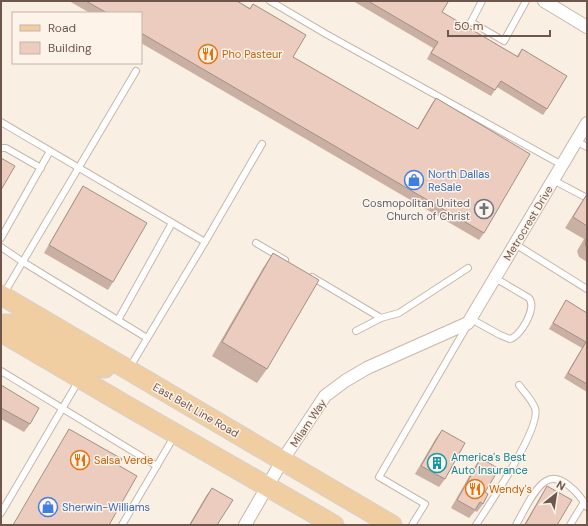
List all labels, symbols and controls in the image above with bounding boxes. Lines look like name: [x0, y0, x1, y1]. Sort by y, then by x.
legend: [12, 12, 142, 64]
scale bar: [448, 12, 550, 38]
text: 50 m: [454, 18, 483, 34]
text: Road: [48, 20, 76, 36]
text: Building: [48, 40, 92, 56]
restaurant icon: Pho Pasteur: [197, 43, 219, 65]
place label: Pho Pasteur: [222, 47, 282, 61]
place label: North Dallas ReSale: [428, 167, 490, 194]
shop icon: North Dallas ReSale: [403, 169, 425, 191]
street label: Metrocrest Drive: [500, 183, 556, 263]
place label: Cosmopolitan United Church of Christ: [362, 196, 470, 223]
church icon: Cosmopolitan United Church of Christ: [473, 198, 495, 220]
street label: East Belt Line Road: [151, 380, 242, 440]
street label: Milam Way: [287, 396, 329, 450]
restaurant icon: Salsa Verde: [69, 449, 91, 471]
place label: America's Best Auto Insurance: [451, 450, 528, 477]
building icon: America's Best Auto Insurance: [426, 452, 448, 474]
place label: Salsa Verde: [94, 453, 153, 467]
north arrow: [536, 474, 576, 514]
text: N: [554, 477, 568, 493]
restaurant icon: Wendy's: [464, 478, 486, 500]
place label: Wendy's: [489, 482, 532, 496]
shop icon: Sherwin-Williams: [37, 496, 59, 518]
place label: Sherwin-Williams: [62, 500, 150, 514]

